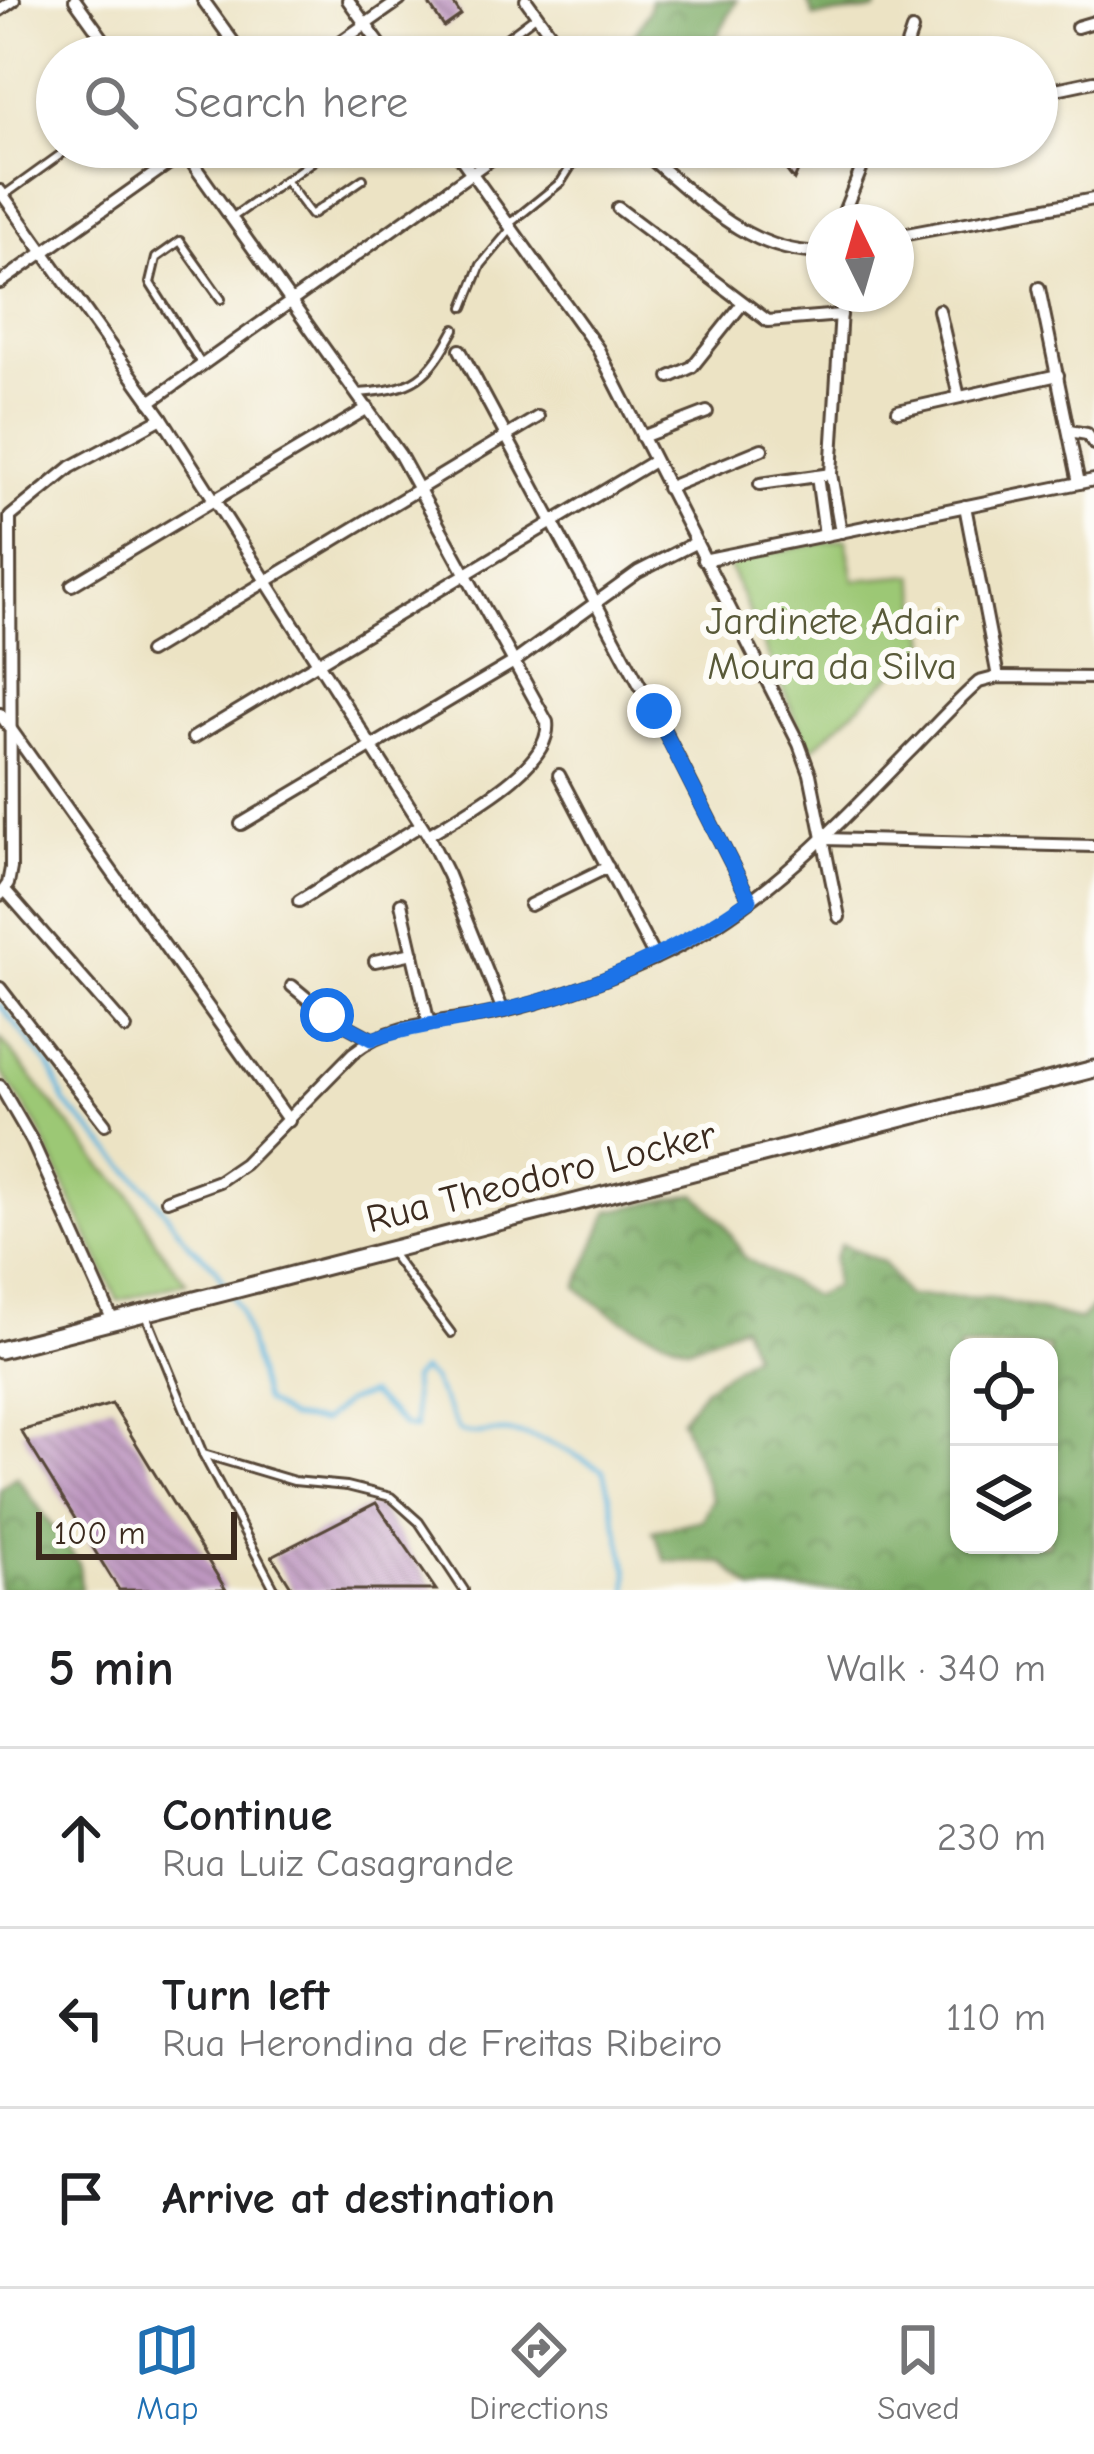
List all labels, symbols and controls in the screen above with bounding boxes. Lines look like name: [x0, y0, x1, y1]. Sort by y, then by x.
search box: [36, 36, 1058, 168]
icon: search: [78, 69, 144, 135]
text: Search here: [174, 76, 408, 128]
north arrow: [806, 204, 914, 312]
park label: Jardinete Adair Moura da Silva: [705, 599, 959, 689]
route end: [627, 684, 681, 738]
route start: [300, 988, 354, 1042]
street label: Rua Theodoro Locker: [361, 1112, 721, 1242]
map controls: [950, 1338, 1058, 1554]
button: locate: [950, 1338, 1058, 1446]
button: layers: [950, 1446, 1058, 1554]
scale bar: [36, 1506, 237, 1559]
text: 100 m: [54, 1514, 146, 1552]
text: 5 min: [48, 1639, 174, 1698]
text: Walk · 340 m: [827, 1646, 1046, 1691]
text: Continue: [162, 1789, 332, 1841]
icon: ahead: [48, 1805, 114, 1871]
text: 230 m: [937, 1815, 1046, 1860]
text: Rua Luiz Casagrande: [162, 1841, 514, 1886]
text: Turn left: [162, 1969, 329, 2021]
icon: left: [48, 1985, 114, 2051]
text: 110 m: [946, 1995, 1046, 2040]
text: Rua Herondina de Freitas Ribeiro: [162, 2021, 722, 2066]
icon: arrive: [48, 2165, 114, 2231]
text: Arrive at destination: [162, 2172, 555, 2224]
tab: Map: [134, 2317, 200, 2427]
tab: Directions: [469, 2317, 609, 2427]
tab: Saved: [877, 2317, 960, 2427]

